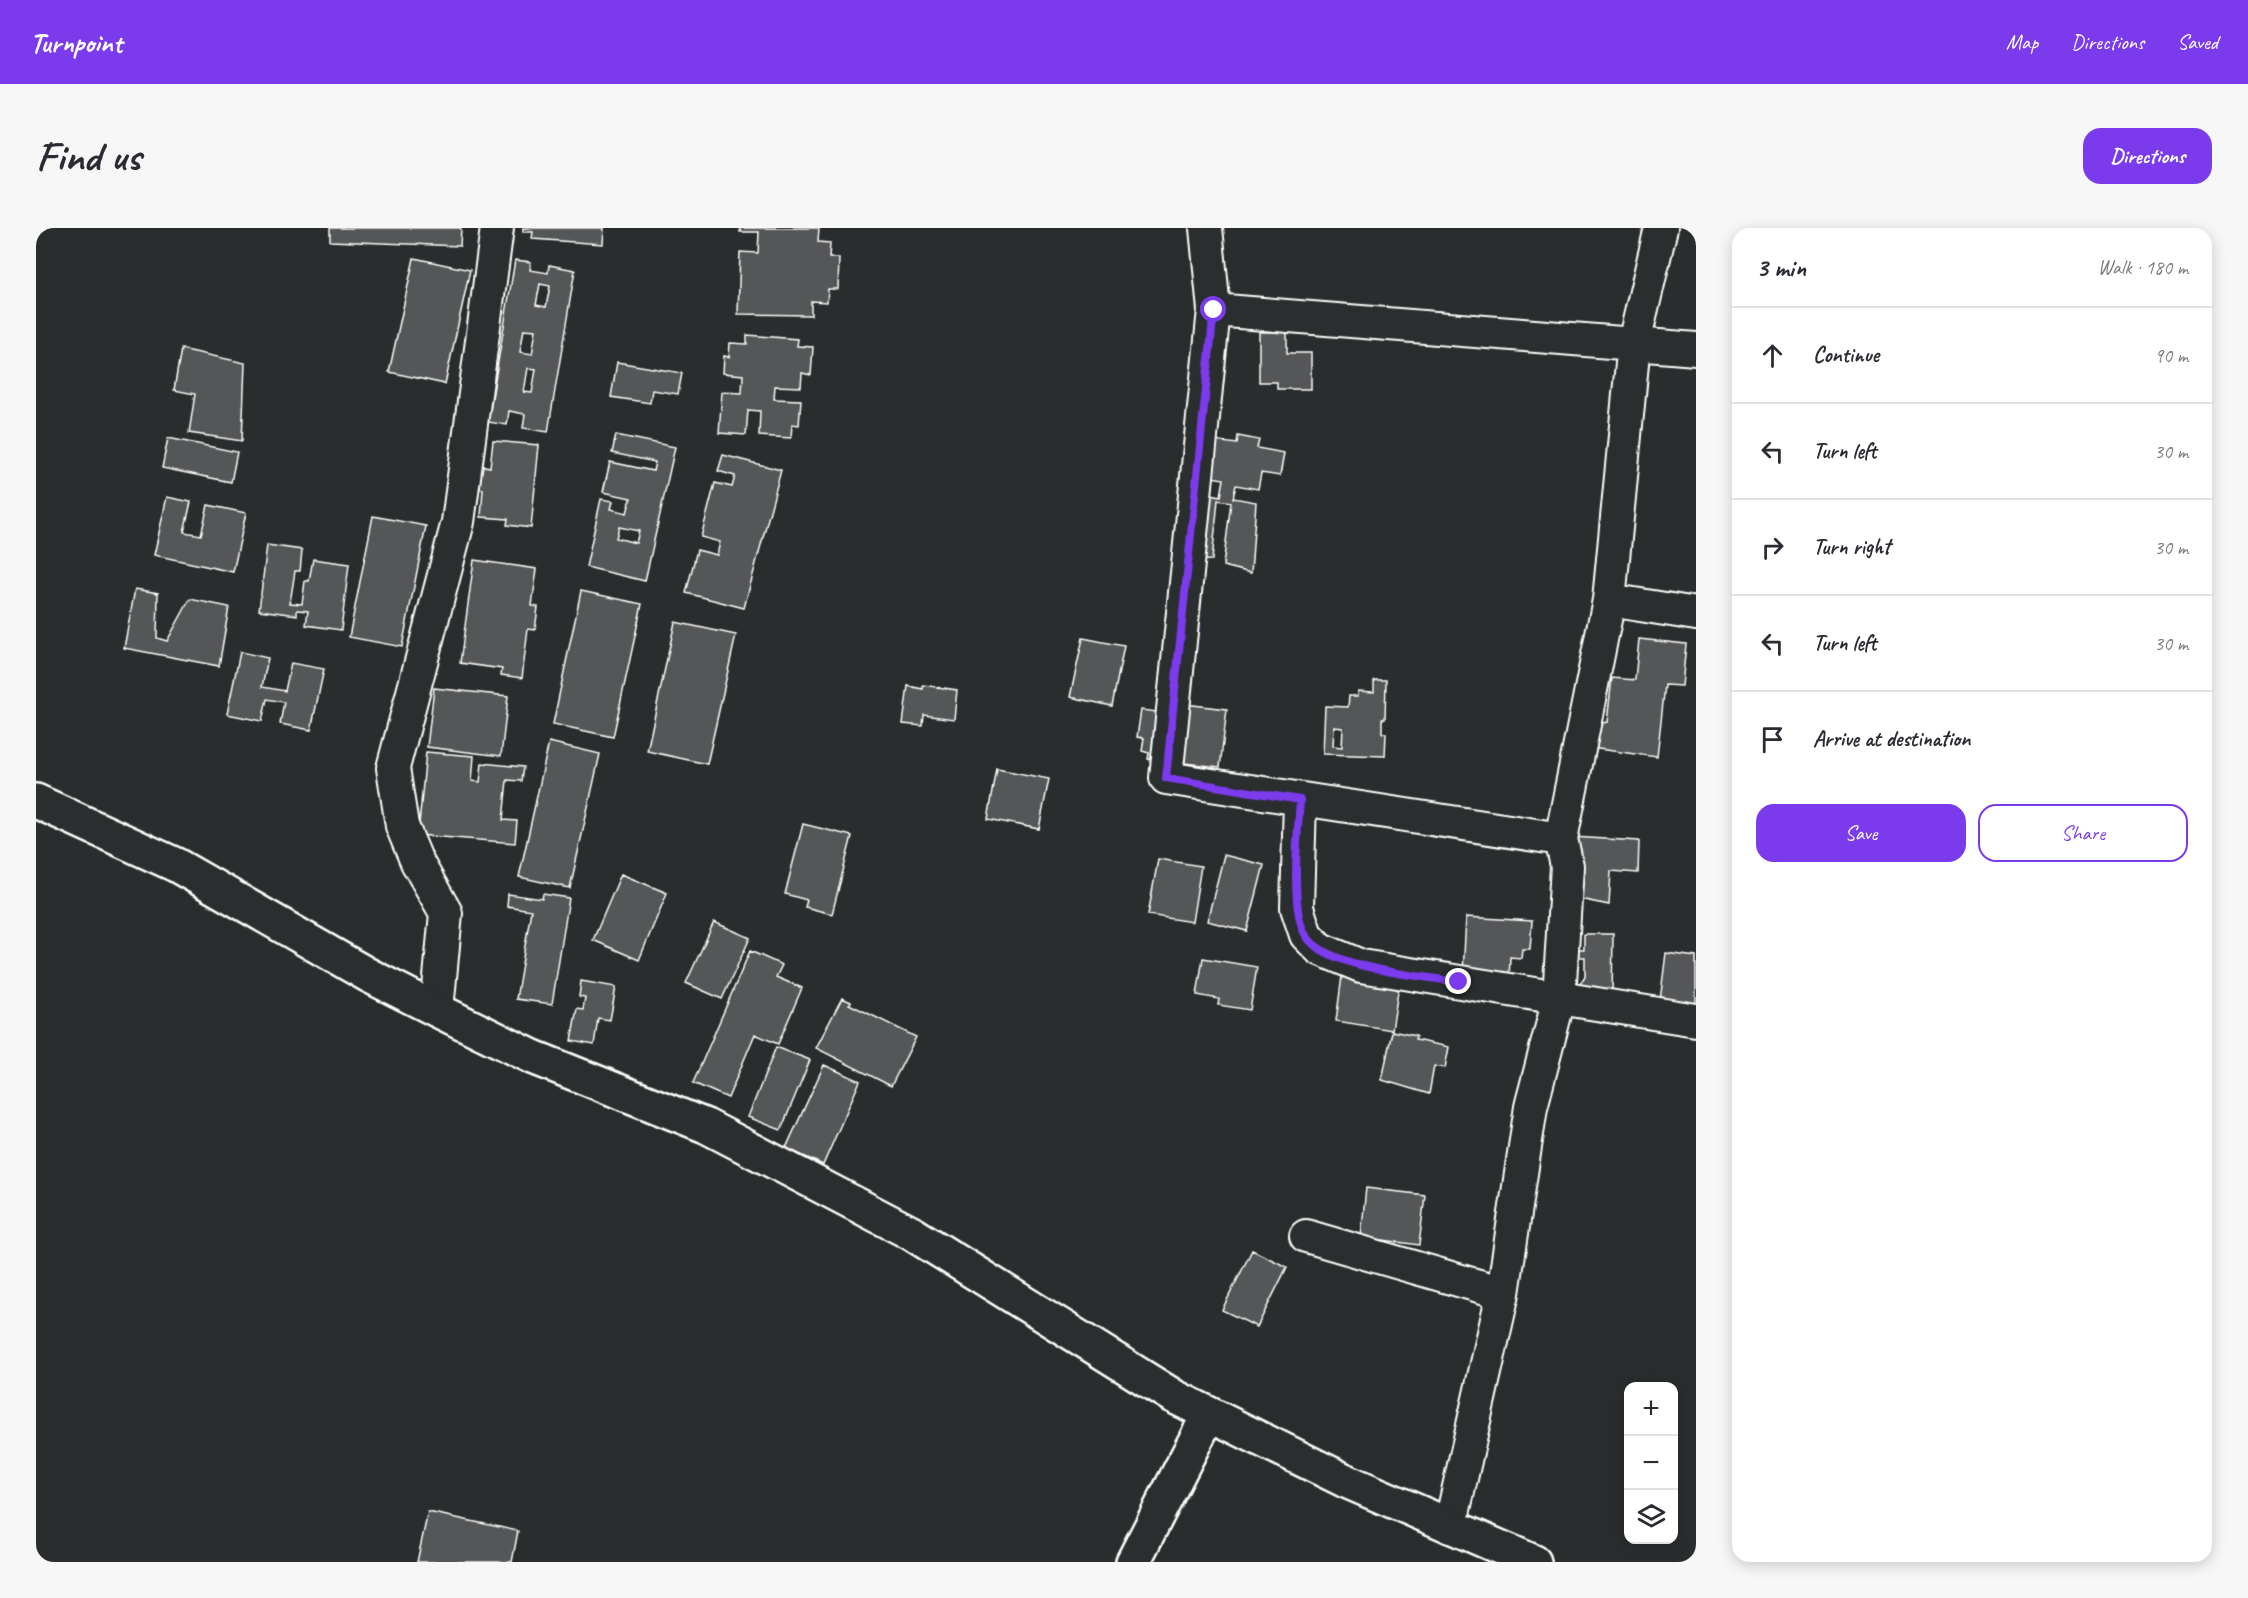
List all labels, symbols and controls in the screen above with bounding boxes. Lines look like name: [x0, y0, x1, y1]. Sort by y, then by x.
text: Turnpoint: [30, 25, 122, 60]
text: Map: [2006, 29, 2038, 55]
text: Directions: [2071, 29, 2144, 55]
text: Saved: [2177, 29, 2218, 55]
button: Directions: [2083, 128, 2212, 184]
text: Find us: [36, 130, 141, 183]
text: 3 min: [1756, 251, 1806, 284]
text: Walk · 180 m: [2098, 255, 2188, 280]
route start: [1200, 296, 1226, 322]
icon: ahead: [1756, 339, 1789, 372]
text: Continue: [1813, 341, 1879, 369]
text: 90 m: [2154, 343, 2188, 368]
icon: left: [1756, 435, 1789, 468]
text: Turn left: [1813, 437, 1877, 465]
text: 30 m: [2154, 439, 2188, 464]
icon: right: [1756, 531, 1789, 564]
text: Turn right: [1813, 533, 1890, 561]
text: 30 m: [2154, 535, 2188, 560]
icon: left: [1756, 627, 1789, 660]
text: Turn left: [1813, 629, 1877, 657]
text: 30 m: [2154, 631, 2188, 656]
icon: arrive: [1756, 723, 1789, 756]
text: Arrive at destination: [1813, 725, 1970, 753]
button: Save: [1756, 804, 1966, 862]
button: Share: [1978, 804, 2188, 862]
route end: [1445, 968, 1471, 994]
map controls: [1624, 1382, 1678, 1544]
button: +: [1624, 1382, 1678, 1436]
button: −: [1624, 1436, 1678, 1490]
button: layers: [1624, 1490, 1678, 1544]

